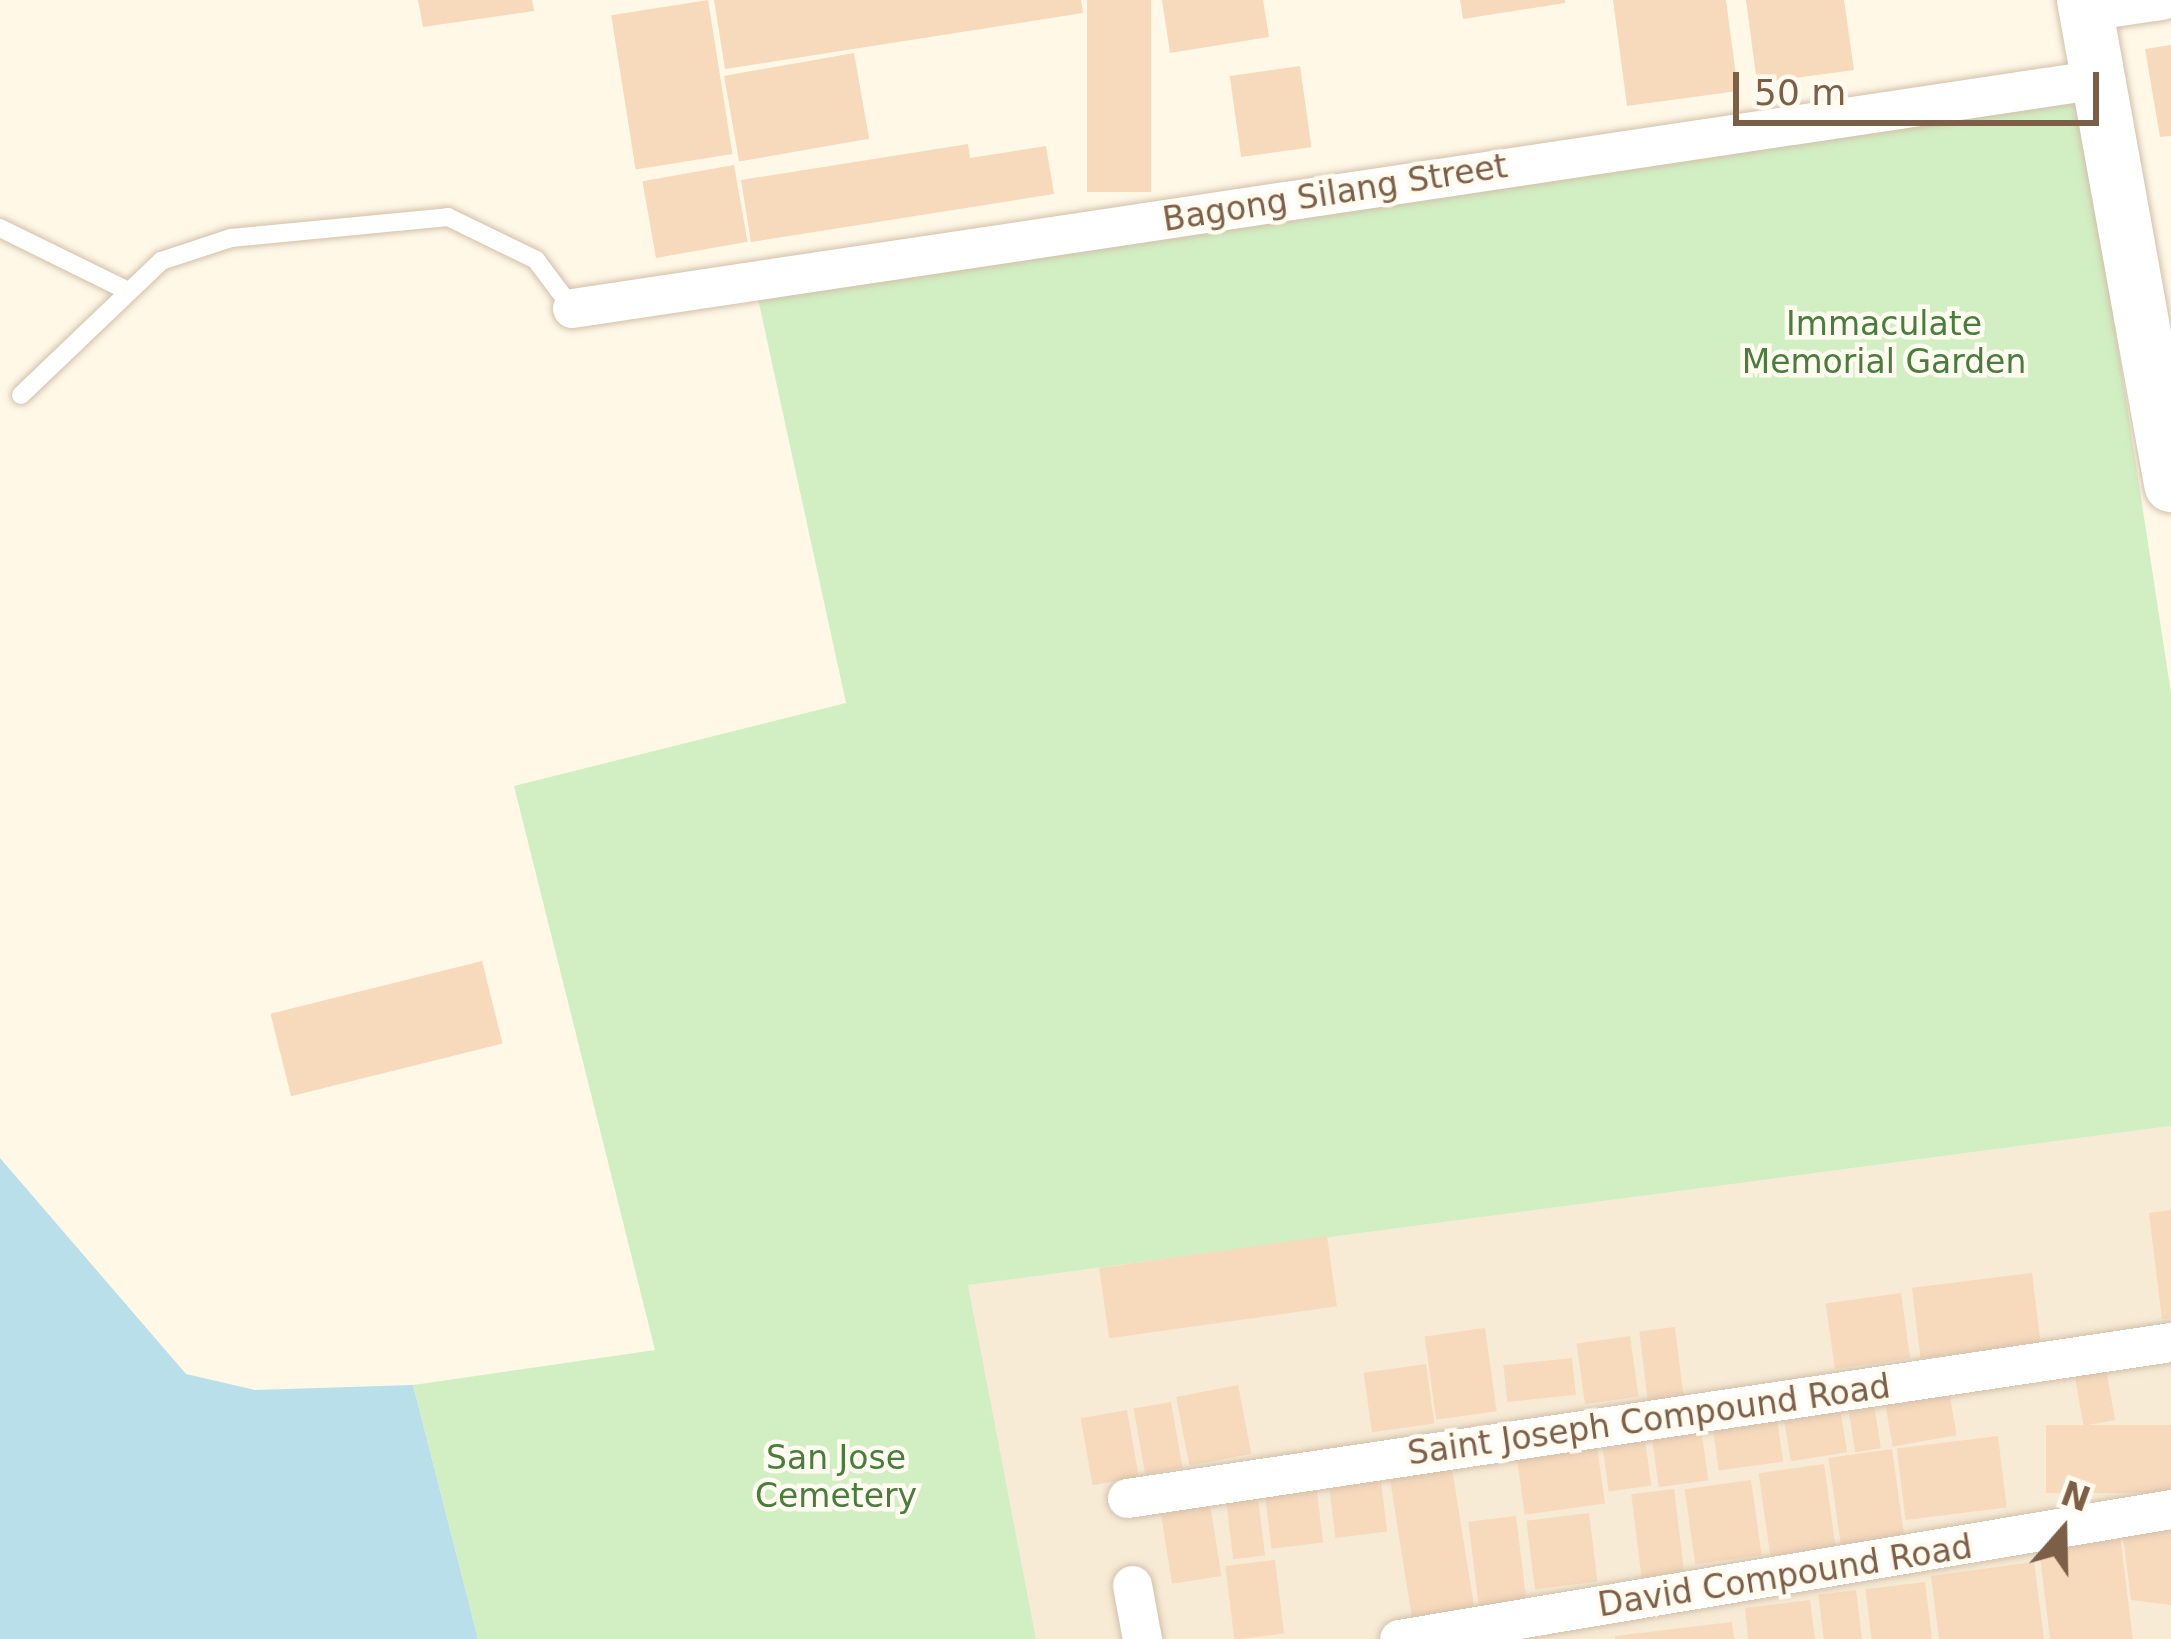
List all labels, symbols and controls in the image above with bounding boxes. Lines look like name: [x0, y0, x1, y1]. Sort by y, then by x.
scale bar: [1739, 48, 2105, 122]
text: 50 m: [1754, 72, 1846, 113]
street label: Bagong Silang Street: [1160, 146, 1510, 240]
park label: Immaculate Memorial Garden: [1742, 304, 2026, 382]
street label: Saint Joseph Compound Road: [1405, 1367, 1893, 1473]
park label: San Jose Cemetery: [755, 1438, 917, 1516]
north arrow: [2003, 1471, 2123, 1591]
text: N: [2056, 1474, 2095, 1520]
street label: David Compound Road: [1595, 1527, 1975, 1625]

